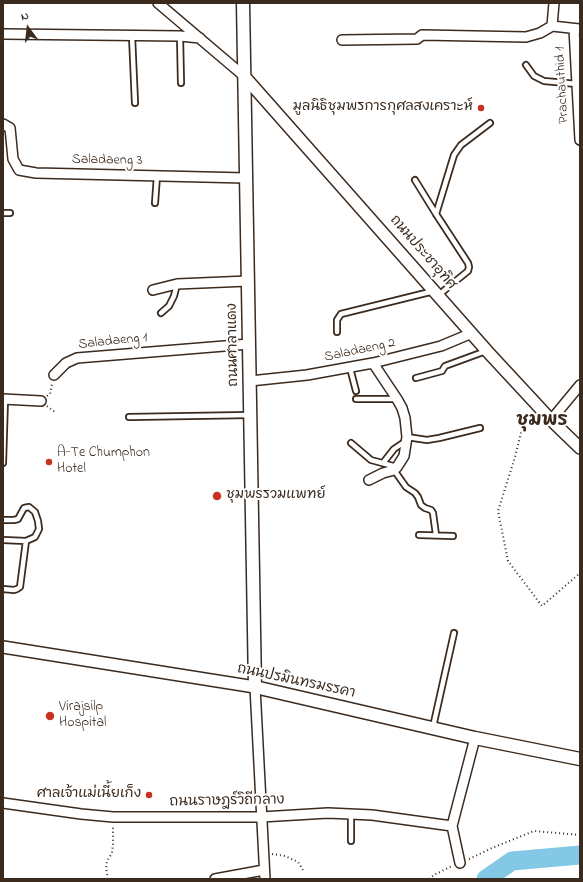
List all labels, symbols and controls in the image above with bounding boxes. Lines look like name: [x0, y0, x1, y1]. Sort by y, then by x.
north arrow: [8, 8, 48, 48]
text: N: [19, 8, 31, 25]
street label: Prachauthid 1: [553, 46, 573, 124]
place label: มูลนิธิชุมพรการกุศลสงเคราะห์: [293, 100, 473, 116]
marker: มูลนิธิชุมพรการกุศลสงเคราะห์: [476, 103, 486, 113]
street label: Saladaeng 3: [72, 152, 142, 170]
street label: ถนนประชาอุทิศ: [385, 213, 459, 293]
street label: ถนนศาลาแดง: [225, 303, 243, 387]
street label: Saladaeng 1: [78, 330, 148, 354]
street label: Saladaeng 2: [323, 335, 397, 367]
district label: ชุมพร: [516, 411, 568, 433]
place label: A-Te Chumphon Hotel: [57, 446, 150, 478]
marker: A-Te Chumphon Hotel: [44, 457, 54, 467]
place label: ชุมพรรวมแพทย์: [226, 488, 326, 504]
marker: ชุมพรรวมแพทย์: [211, 490, 223, 502]
street label: ถนนปรมินทรมรรคา: [235, 661, 357, 703]
place label: Virajsilp Hospital: [59, 700, 106, 732]
marker: Virajsilp Hospital: [44, 710, 56, 722]
place label: ศาลเจ้าแม่เนี้ยเก็ง: [37, 787, 141, 803]
marker: ศาลเจ้าแม่เนี้ยเก็ง: [144, 790, 154, 800]
street label: ถนนราษฎร์วิถีกลาง: [169, 793, 285, 811]

